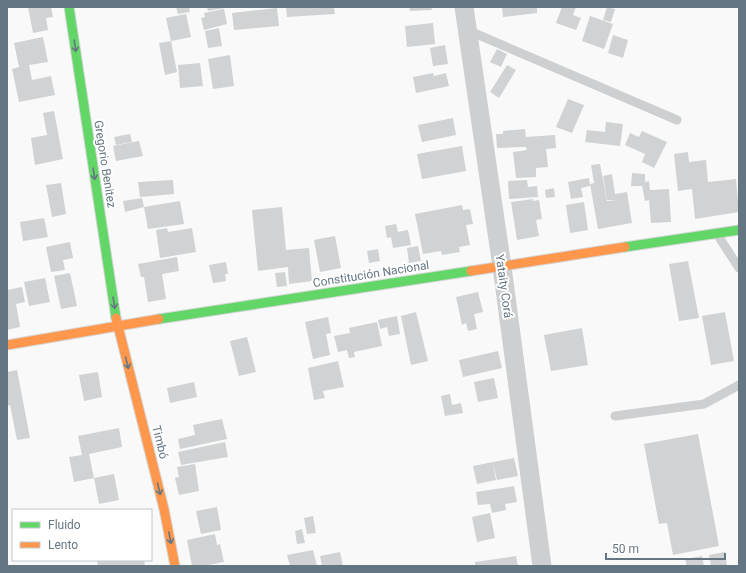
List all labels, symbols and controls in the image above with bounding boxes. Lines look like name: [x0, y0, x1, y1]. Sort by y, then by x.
one-way arrow: [71, 39, 79, 52]
street label: Gregorio Benitez: [91, 119, 119, 209]
one-way arrow: [90, 167, 98, 180]
street label: Yataity Corá: [493, 253, 515, 319]
street label: Constitución Nacional: [312, 258, 430, 290]
one-way arrow: [110, 296, 118, 309]
one-way arrow: [124, 356, 131, 369]
street label: Timbó: [149, 424, 171, 460]
one-way arrow: [156, 482, 163, 495]
legend: [12, 509, 152, 561]
text: Fluido: [48, 518, 81, 532]
one-way arrow: [166, 531, 174, 544]
scale bar: [606, 535, 725, 561]
text: Lento: [48, 538, 78, 552]
text: 50 m: [612, 542, 639, 556]

